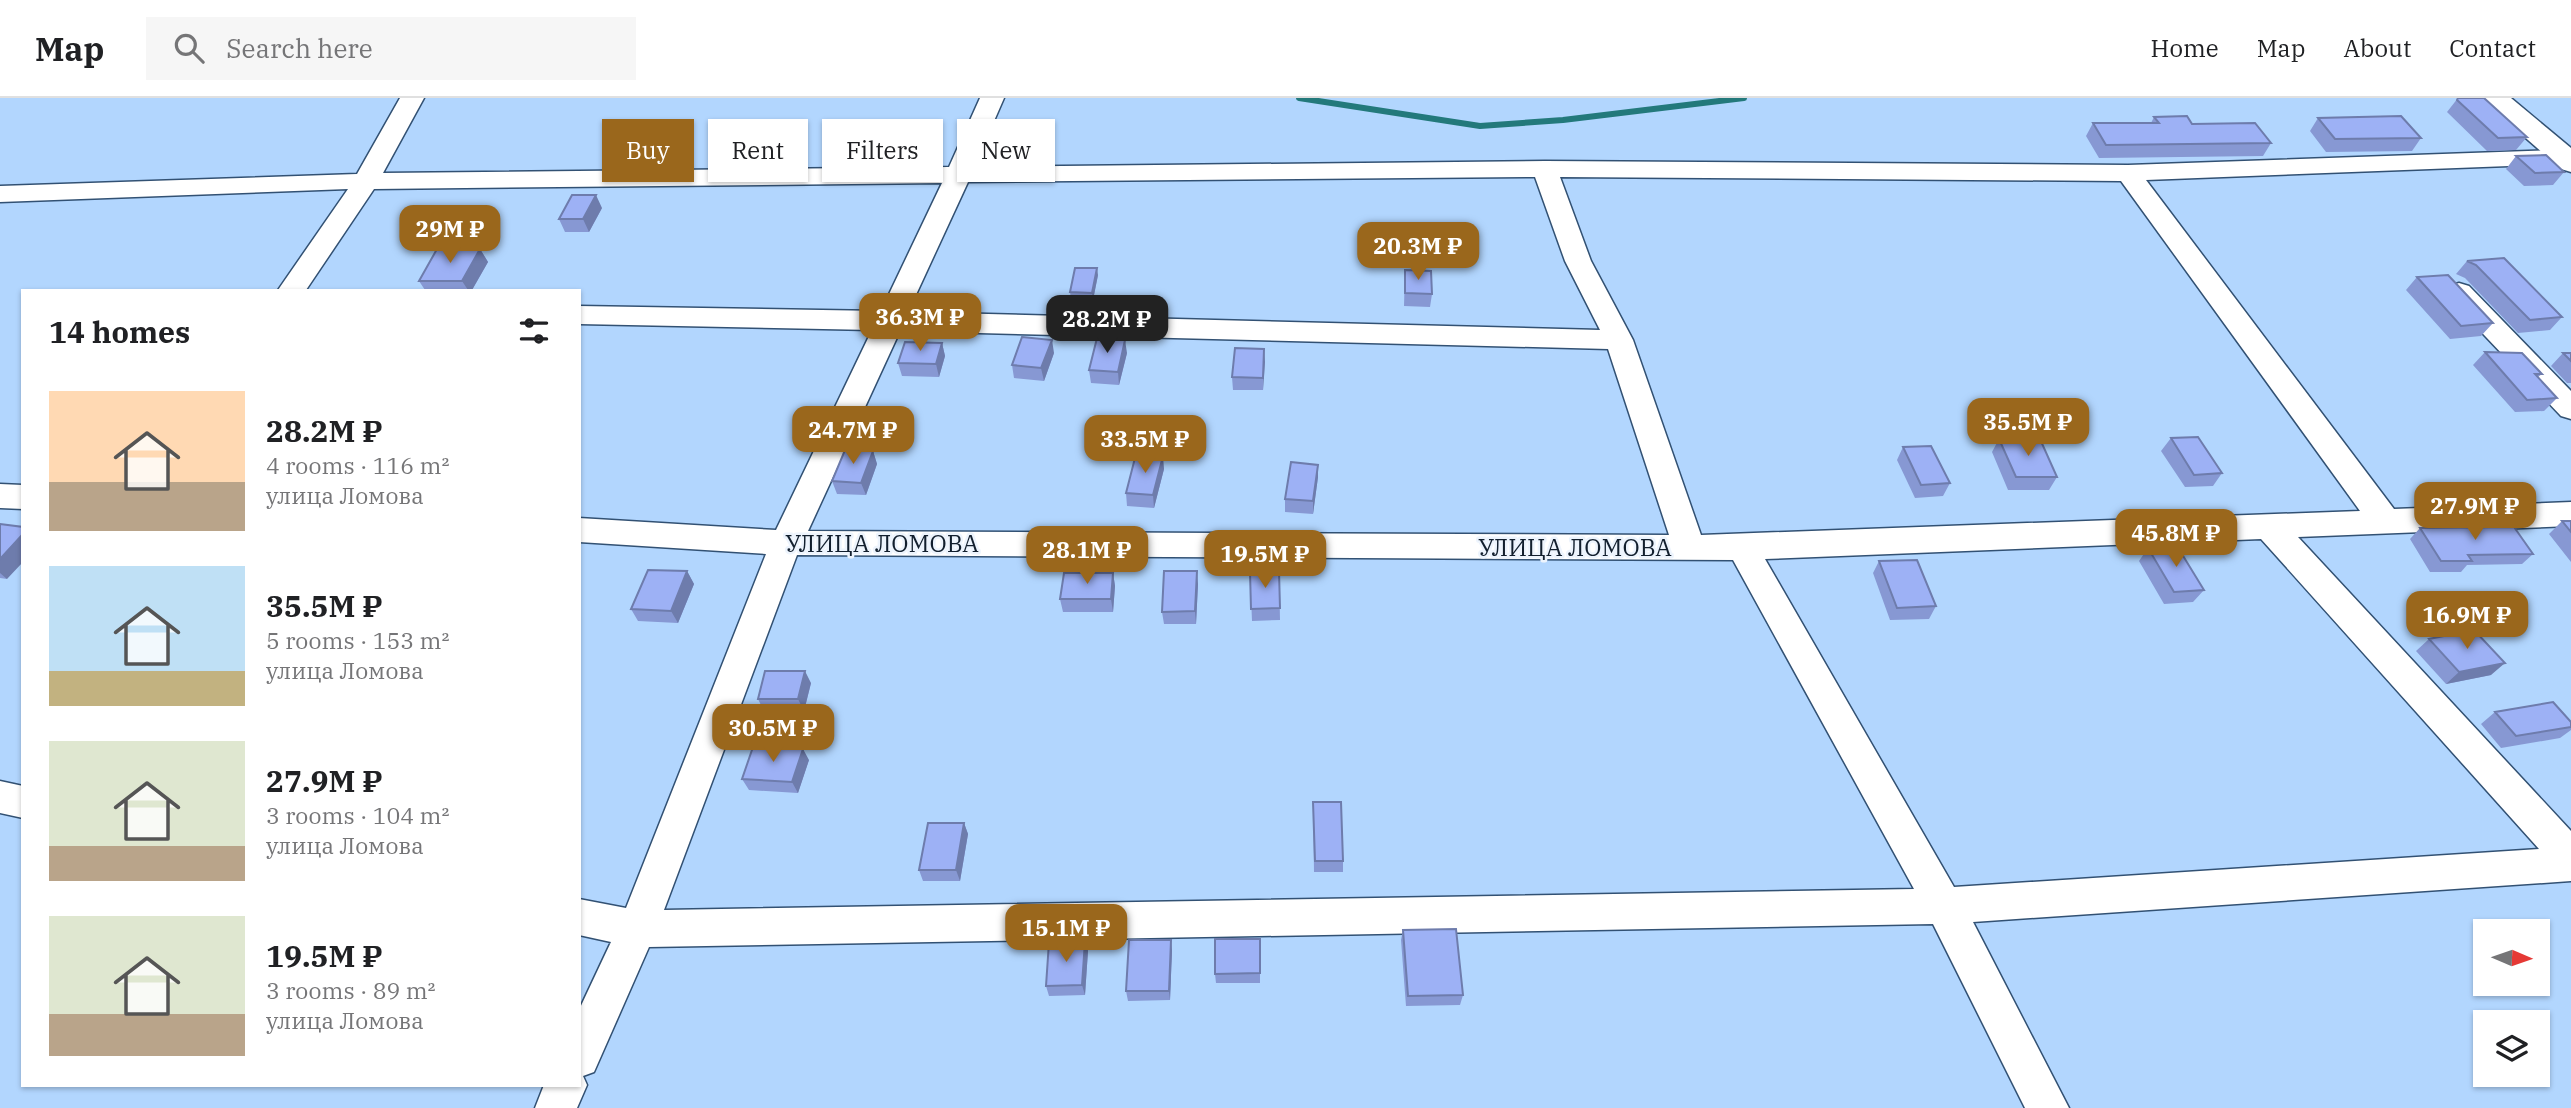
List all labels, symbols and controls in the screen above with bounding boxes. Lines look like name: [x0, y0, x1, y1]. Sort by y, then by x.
search box: [146, 17, 636, 80]
text: Map: [35, 27, 104, 70]
icon: search: [170, 29, 208, 67]
text: Search here: [226, 31, 373, 65]
text: Home: [2151, 32, 2219, 64]
text: Map: [2257, 32, 2305, 64]
text: About: [2343, 32, 2411, 64]
text: Contact: [2449, 32, 2536, 64]
chip: Buy: [602, 119, 694, 182]
chip: Rent: [708, 119, 808, 182]
chip: Filters: [822, 119, 943, 182]
chip: New: [957, 119, 1055, 182]
pin: 29M ₽: [401, 206, 499, 265]
text: 29M ₽: [415, 213, 485, 243]
pin: 20.3M ₽: [1353, 222, 1483, 282]
text: 20.3M ₽: [1373, 230, 1463, 260]
pin: 36.3M ₽: [855, 294, 985, 353]
pin: 28.2M ₽: [1042, 296, 1172, 355]
text: 36.3M ₽: [875, 301, 965, 331]
text: 28.2M ₽: [1062, 303, 1152, 333]
text: 14 homes: [49, 312, 190, 351]
icon: filters: [515, 312, 553, 350]
pin: 35.5M ₽: [1963, 398, 2093, 458]
pin: 24.7M ₽: [788, 406, 918, 466]
text: 35.5M ₽: [1983, 406, 2073, 436]
text: 28.2M ₽: [266, 411, 383, 450]
text: 24.7M ₽: [808, 414, 898, 444]
pin: 33.5M ₽: [1080, 416, 1210, 475]
icon: home: [105, 419, 189, 503]
text: 33.5M ₽: [1100, 423, 1190, 453]
text: 4 rooms · 116 m²: [266, 450, 449, 480]
text: улица Ломова: [266, 480, 424, 510]
pin: 27.9M ₽: [2410, 482, 2540, 542]
text: 27.9M ₽: [2430, 490, 2520, 520]
pin: 45.8M ₽: [2111, 510, 2241, 569]
text: 45.8M ₽: [2131, 517, 2221, 547]
pin: 28.1M ₽: [1022, 526, 1152, 586]
street label: УЛИЦА ЛОМОВА: [785, 527, 979, 559]
pin: 19.5M ₽: [1200, 531, 1330, 590]
street label: УЛИЦА ЛОМОВА: [1478, 531, 1672, 563]
text: 28.1M ₽: [1042, 534, 1132, 564]
text: 19.5M ₽: [1220, 538, 1310, 568]
text: 35.5M ₽: [266, 586, 383, 625]
pin: 16.9M ₽: [2402, 592, 2532, 651]
icon: home: [105, 594, 189, 678]
text: 16.9M ₽: [2422, 599, 2512, 629]
text: 5 rooms · 153 m²: [266, 625, 449, 655]
text: улица Ломова: [266, 655, 424, 685]
pin: 30.5M ₽: [708, 704, 838, 764]
text: 30.5M ₽: [728, 712, 818, 742]
text: 27.9M ₽: [266, 761, 383, 800]
icon: home: [105, 769, 189, 853]
text: 3 rooms · 104 m²: [266, 800, 449, 830]
text: улица Ломова: [266, 830, 424, 860]
pin: 15.1M ₽: [1001, 904, 1131, 964]
text: 15.1M ₽: [1021, 912, 1111, 942]
north arrow: [2473, 919, 2550, 996]
map controls: [2473, 919, 2550, 1087]
text: 19.5M ₽: [266, 936, 383, 975]
icon: home: [105, 944, 189, 1028]
text: 3 rooms · 89 m²: [266, 975, 436, 1005]
text: улица Ломова: [266, 1005, 424, 1035]
button: layers: [2473, 1010, 2550, 1087]

